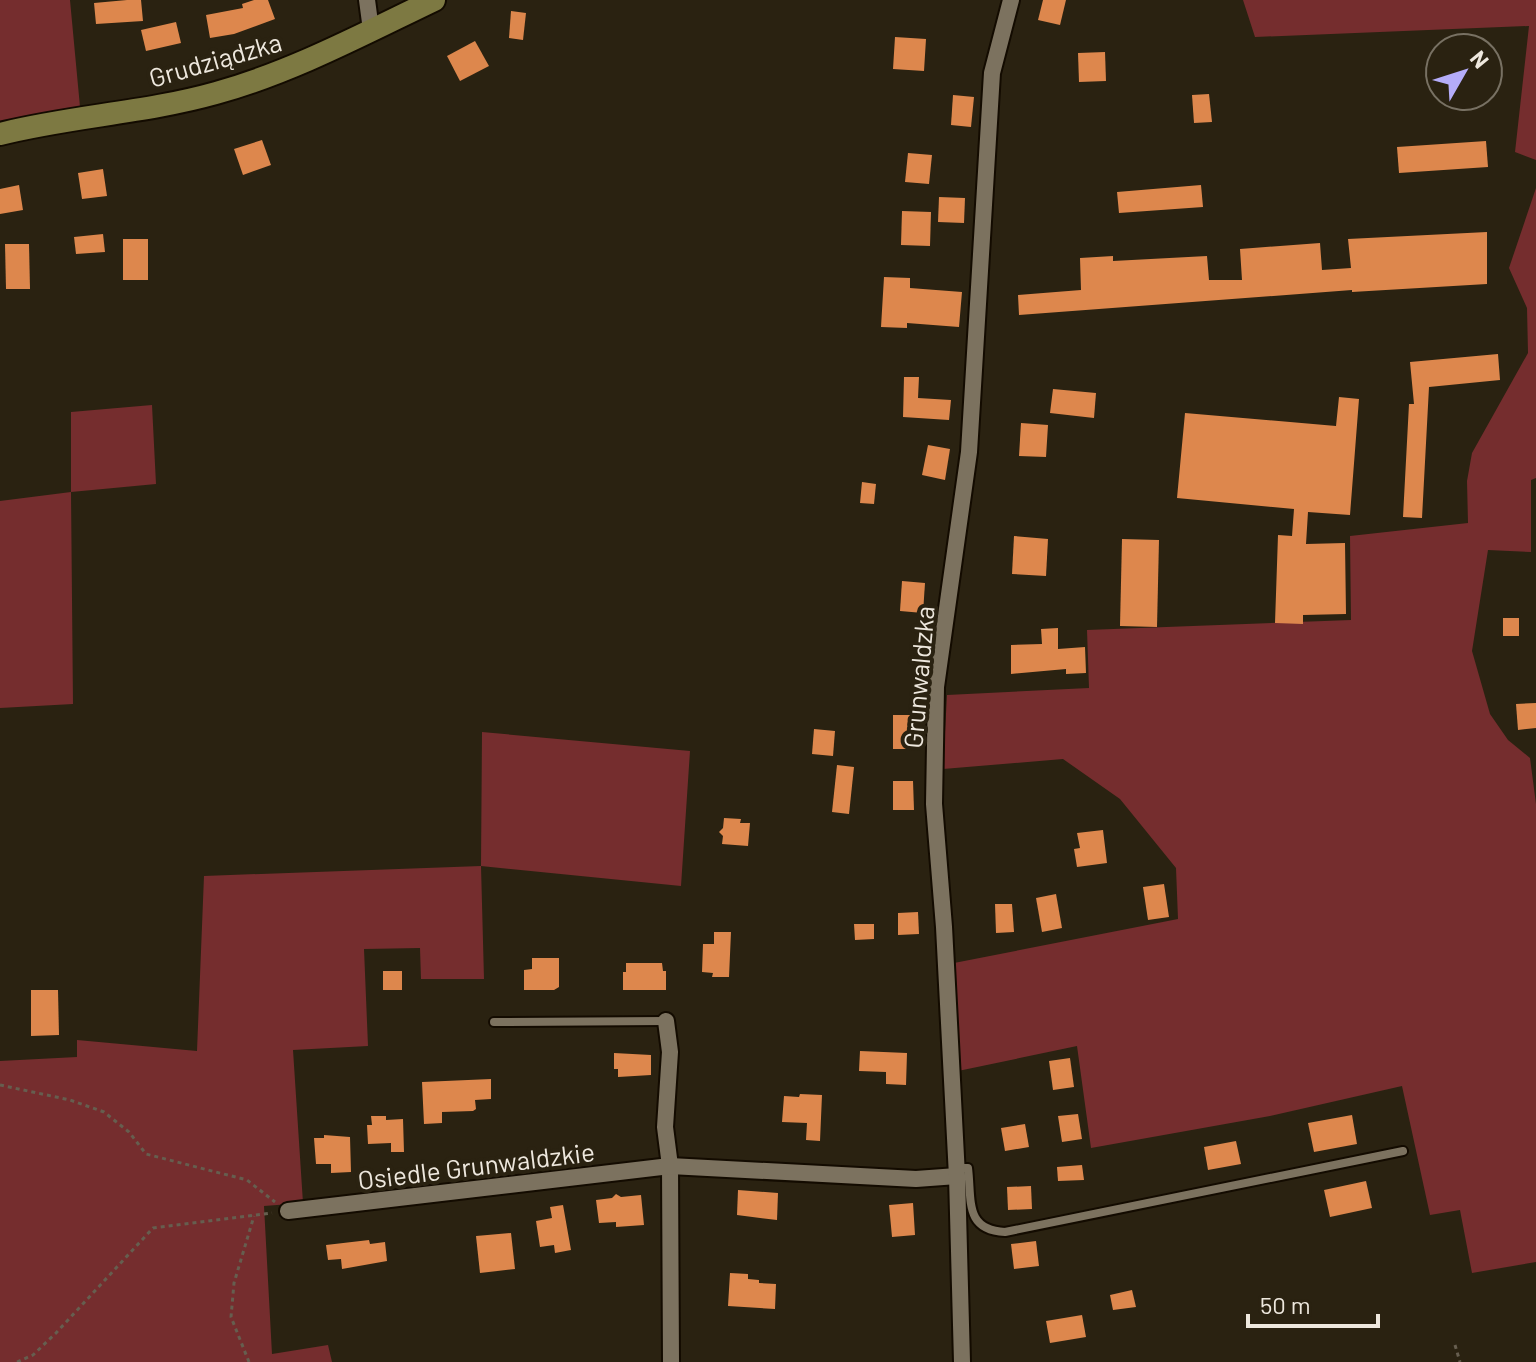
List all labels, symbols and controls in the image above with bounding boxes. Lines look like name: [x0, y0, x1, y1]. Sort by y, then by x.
street label: Grudziądzka: [145, 25, 285, 93]
north arrow: [1424, 32, 1504, 112]
text: N: [1466, 45, 1495, 73]
street label: Grunwaldzka: [896, 605, 940, 749]
street label: Osiedle Grunwaldzkie: [356, 1135, 596, 1195]
scale bar: [1248, 1278, 1378, 1328]
text: 50 m: [1260, 1290, 1311, 1319]

